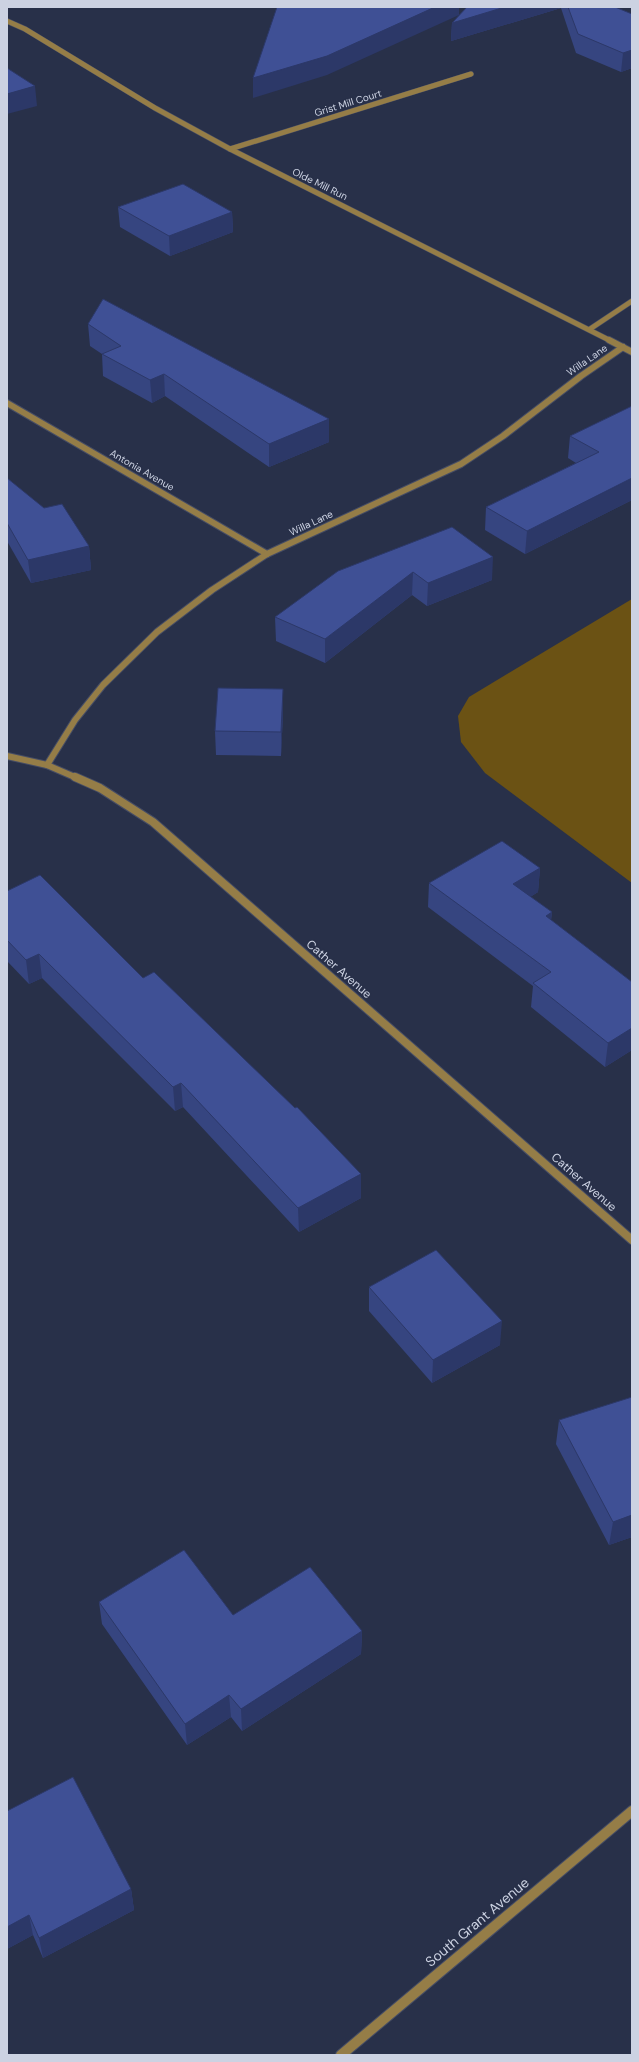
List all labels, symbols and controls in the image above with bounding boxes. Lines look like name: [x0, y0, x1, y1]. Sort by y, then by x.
street label: Grist Mill Court: [313, 87, 383, 119]
street label: Olde Mill Run: [290, 165, 350, 203]
street label: Willa Lane: [564, 341, 610, 379]
street label: Antonia Avenue: [107, 446, 177, 494]
street label: Willa Lane: [287, 507, 335, 539]
street label: Cather Avenue: [303, 936, 375, 1002]
street label: Cather Avenue: [548, 1149, 620, 1215]
street label: South Grant Avenue: [421, 1873, 533, 1971]

